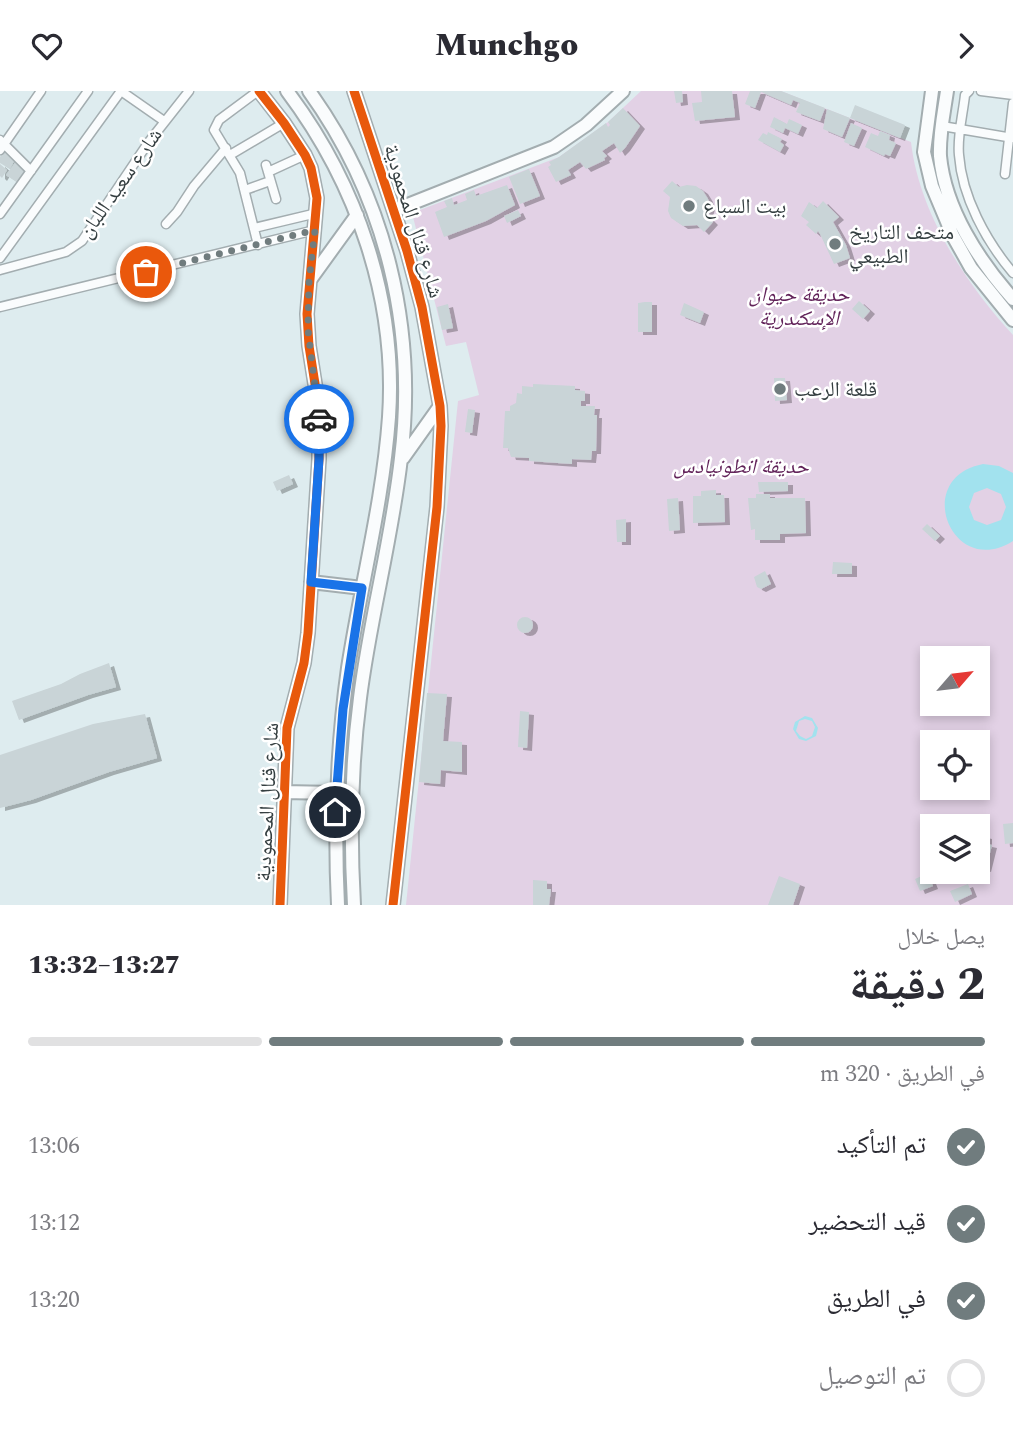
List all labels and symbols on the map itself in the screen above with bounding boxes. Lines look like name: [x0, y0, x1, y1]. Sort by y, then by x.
street label: شارع سعيد اللبان: [71, 122, 171, 246]
street label: شارع قنال المحمودية: [374, 140, 452, 302]
place label: بيت السباع: [703, 191, 786, 223]
marker: بيت السباع: [681, 198, 697, 214]
place label: متحف التاريخ الطبيعي: [849, 217, 954, 273]
marker: متحف التاريخ الطبيعي: [827, 236, 843, 252]
pin: [116, 242, 176, 302]
park label: حديقة حيوان الإسكندرية: [748, 279, 850, 335]
place label: قلعة الرعب: [794, 374, 877, 406]
marker: قلعة الرعب: [772, 381, 788, 397]
courier: [284, 384, 354, 454]
park label: حديقة انطونيادس: [673, 451, 809, 483]
north arrow: [920, 646, 990, 716]
street label: شارع قنال المحمودية: [248, 722, 288, 882]
pin: [305, 782, 365, 842]

